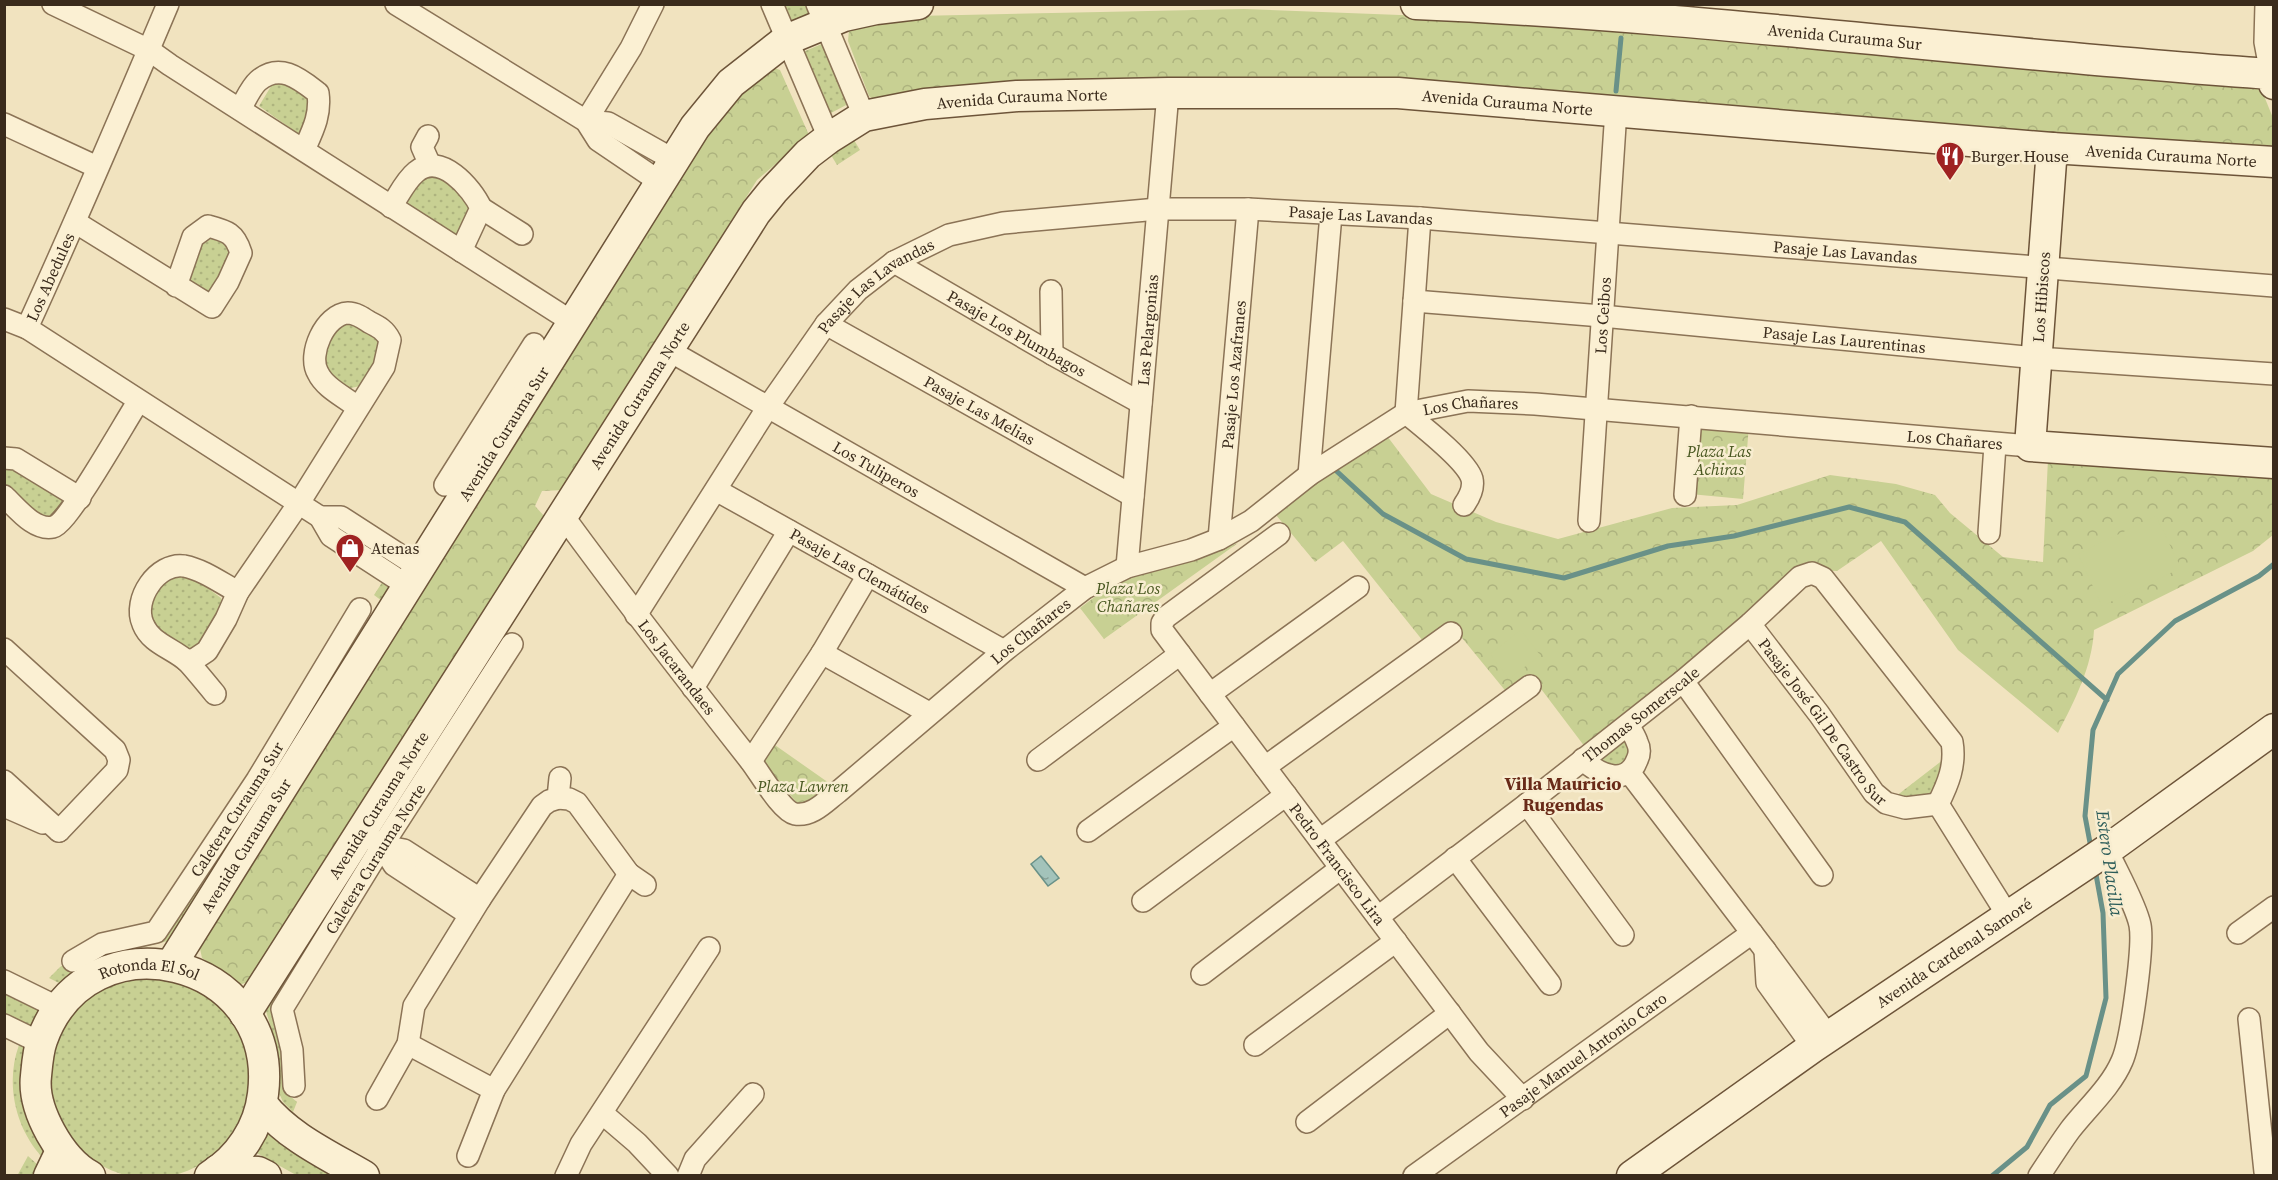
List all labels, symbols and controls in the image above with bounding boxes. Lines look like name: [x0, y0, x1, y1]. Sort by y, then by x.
street label: Avenida Curauma Sur: [1767, 18, 1923, 55]
street label: Avenida Curauma Norte: [935, 83, 1108, 114]
street label: Avenida Curauma Norte: [1421, 84, 1594, 120]
street label: Avenida Curauma Norte: [2085, 139, 2257, 172]
restaurant icon: Burger House: [1934, 140, 1966, 182]
place label: Burger House: [1971, 145, 2069, 167]
street label: Pasaje Las Lavandas: [1288, 200, 1434, 230]
street label: Los Abedules: [20, 229, 80, 325]
street label: Pasaje Las Lavandas: [812, 233, 938, 338]
street label: Pasaje Las Lavandas: [1772, 235, 1918, 269]
street label: Los Hibiscos: [2027, 251, 2055, 343]
street label: Las Pelargonias: [1132, 273, 1163, 386]
street label: Los Ceibos: [1589, 276, 1616, 355]
street label: Pasaje Los Plumbagos: [943, 284, 1090, 382]
street label: Pasaje Los Azafranes: [1216, 299, 1251, 450]
street label: Avenida Curauma Norte: [584, 317, 695, 473]
street label: Pasaje Las Laurentinas: [1762, 321, 1927, 358]
street label: Avenida Curauma Sur: [453, 362, 554, 505]
street label: Pasaje Las Melias: [920, 370, 1039, 450]
street label: Los Chañares: [1421, 390, 1519, 421]
street label: Los Chañares: [1906, 425, 2004, 455]
street label: Los Tuliperos: [829, 435, 924, 502]
park label: Plaza Las Achiras: [1686, 440, 1751, 480]
street label: Pasaje Las Clemátides: [786, 523, 934, 619]
shop icon: Atenas: [334, 532, 366, 574]
place label: Atenas: [371, 537, 420, 559]
park label: Plaza Los Chañares: [1095, 577, 1160, 617]
street label: Los Chañares: [985, 592, 1075, 669]
street label: Los Jacarandaes: [633, 615, 721, 719]
street label: Pasaje José Gil De Castro Sur: [1754, 633, 1892, 811]
street label: Thomas Somerscale: [1578, 661, 1704, 767]
street label: Avenida Curauma Norte: [323, 727, 434, 883]
street label: Caletera Curauma Sur: [185, 737, 289, 881]
district label: Villa Mauricio Rugendas: [1505, 771, 1622, 817]
street label: Avenida Curauma Sur: [195, 774, 296, 917]
park label: Plaza Lawren: [756, 775, 849, 797]
street label: Caletera Curauma Norte: [320, 779, 430, 938]
street label: Pedro Francisco Lira: [1285, 798, 1391, 930]
water label: Estero Placilla: [2090, 807, 2130, 918]
street label: Avenida Cardenal Samoré: [1872, 892, 2036, 1013]
street label: Rotonda El Sol: [95, 953, 204, 985]
street label: Pasaje Manuel Antonio Caro: [1495, 987, 1671, 1122]

